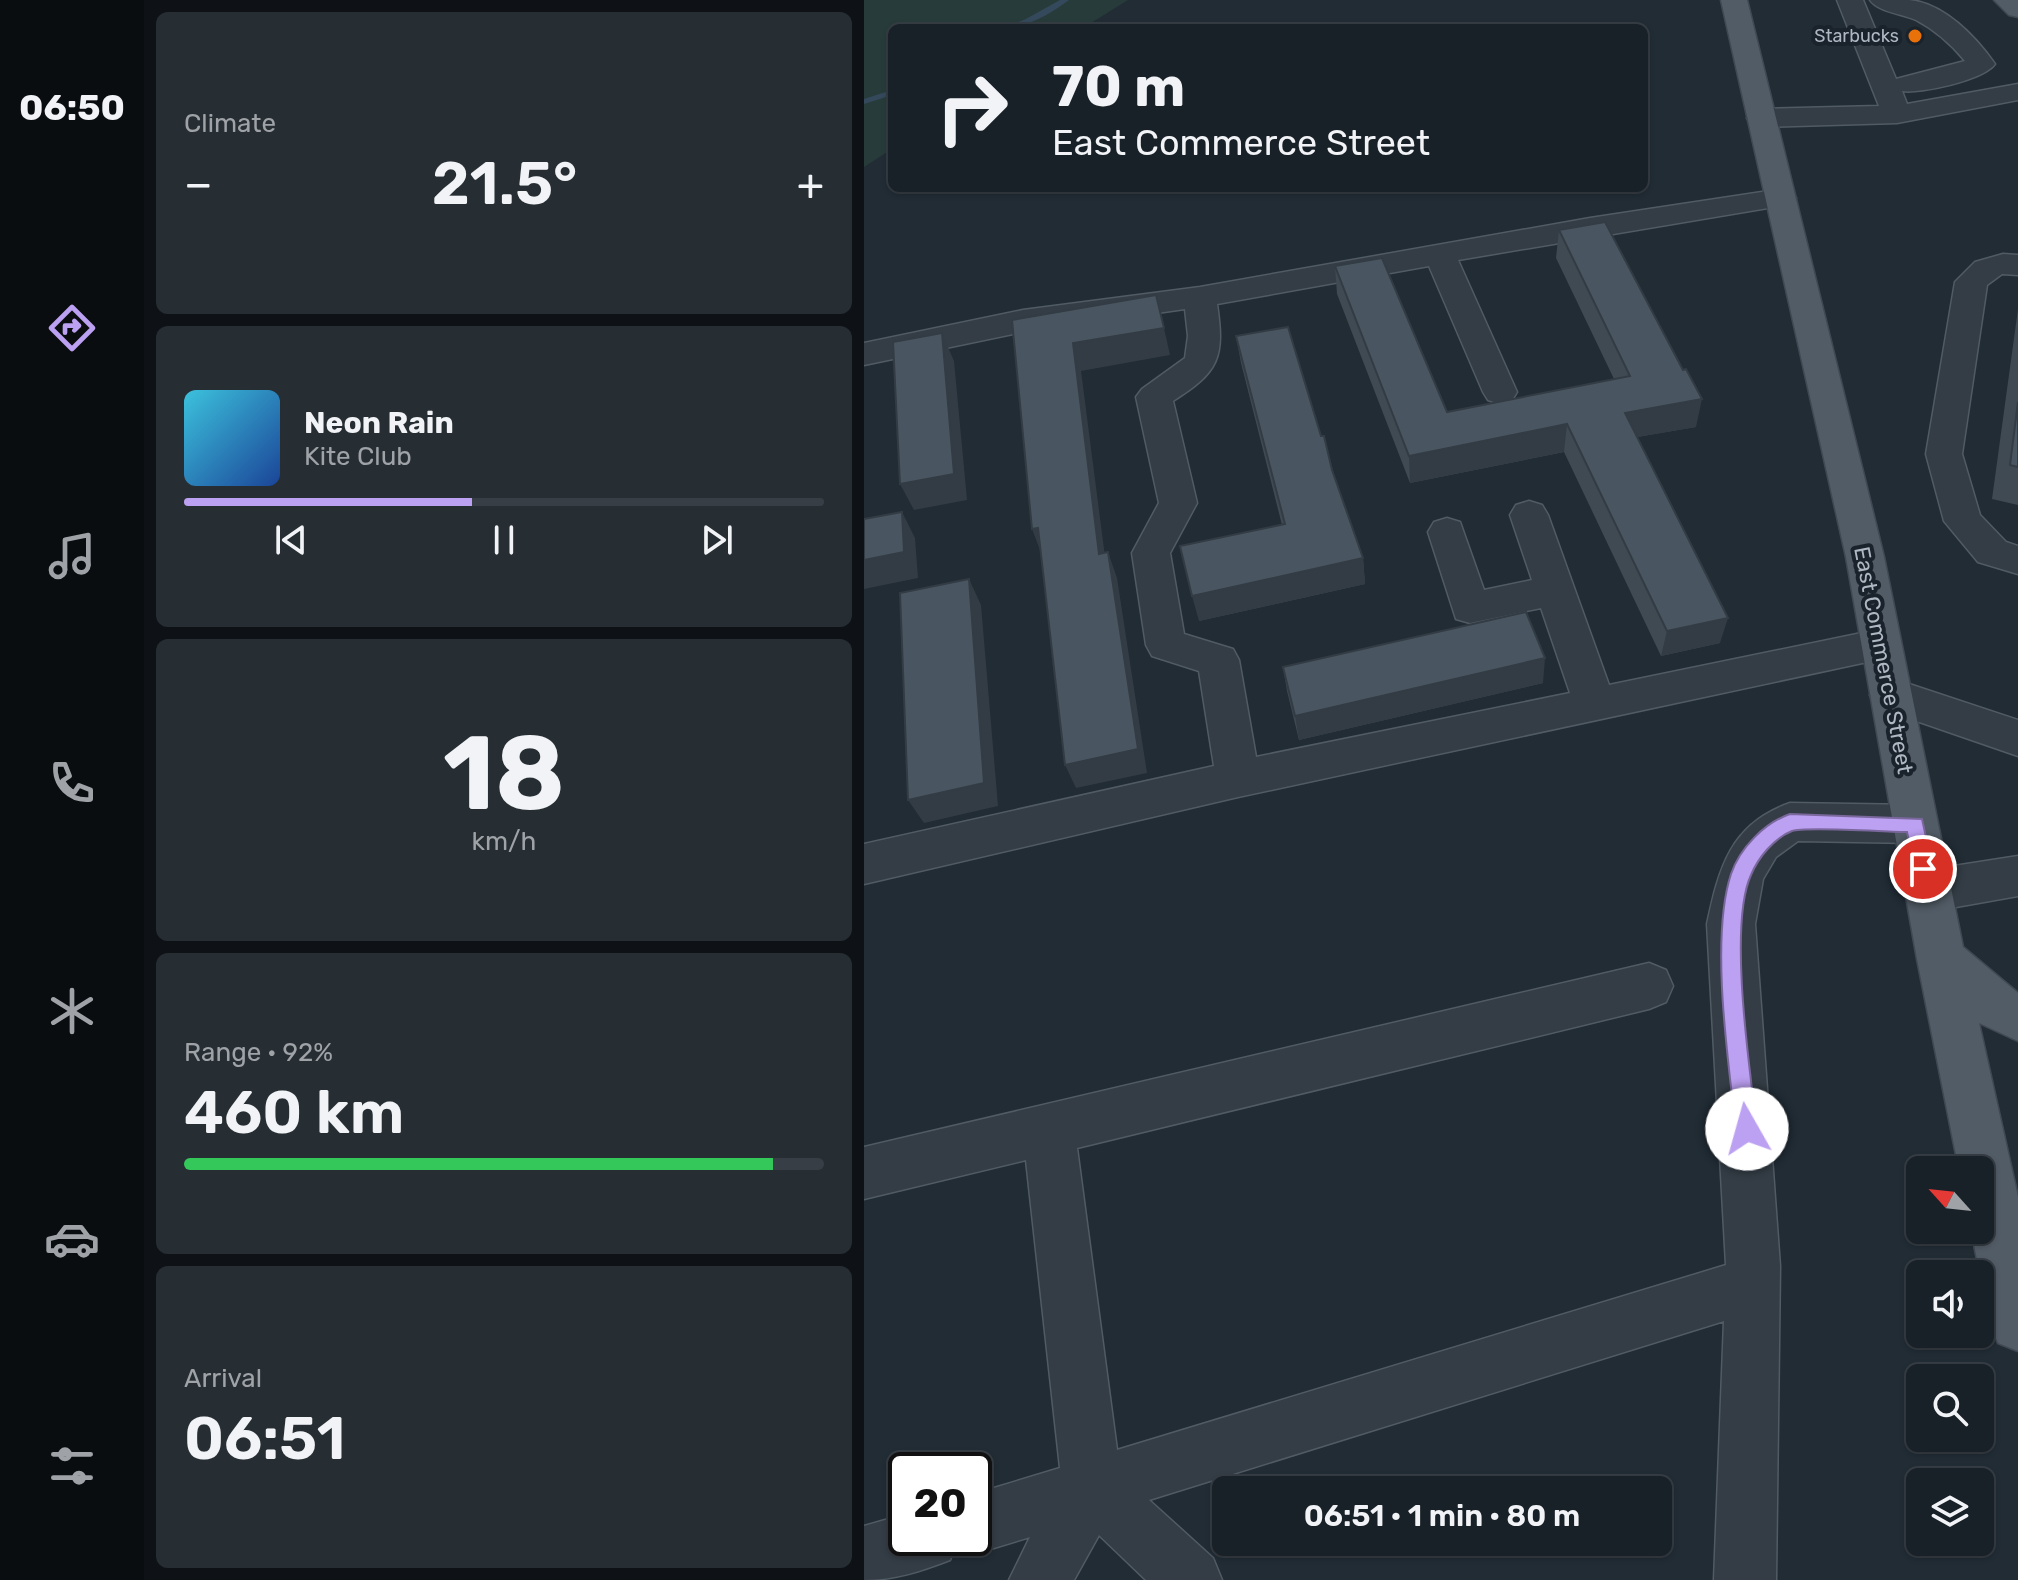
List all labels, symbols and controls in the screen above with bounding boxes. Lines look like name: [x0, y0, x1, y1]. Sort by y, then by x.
place label: Starbucks: [1814, 25, 1899, 47]
marker: Starbucks: [1906, 27, 1924, 45]
text: 70 m: [1052, 54, 1185, 120]
icon: right: [920, 56, 1024, 160]
text: 06:50: [19, 86, 125, 129]
text: Climate: [184, 108, 276, 139]
text: East Commerce Street: [1052, 121, 1430, 164]
text: 21.5°: [432, 148, 577, 219]
text: −: [184, 158, 213, 210]
text: +: [797, 158, 824, 210]
icon: directions: [44, 300, 100, 356]
text: Neon Rain: [304, 405, 454, 441]
text: Kite Club: [304, 441, 412, 472]
icon: previous: [269, 518, 313, 562]
icon: pause: [482, 518, 526, 562]
icon: next: [695, 518, 739, 562]
icon: music: [44, 528, 100, 584]
street label: East Commerce Street: [1848, 544, 1919, 776]
text: 18: [443, 712, 565, 835]
icon: phone: [44, 755, 100, 811]
text: km/h: [472, 826, 536, 857]
pin: [1889, 835, 1957, 903]
icon: arrive: [1901, 847, 1945, 891]
icon: climate: [44, 983, 100, 1039]
text: Range · 92%: [184, 1037, 333, 1068]
text: 460 km: [184, 1077, 404, 1148]
position arrow: [1705, 1087, 1789, 1171]
north arrow: [1906, 1156, 1994, 1244]
map controls: [1906, 1156, 1994, 1556]
icon: car: [44, 1211, 100, 1267]
button: sound: [1906, 1260, 1994, 1348]
text: Arrival: [184, 1363, 262, 1394]
button: search: [1906, 1364, 1994, 1452]
text: 06:51: [184, 1403, 345, 1474]
icon: filters: [44, 1438, 100, 1494]
speed limit sign: 20: [888, 1452, 992, 1556]
button: layers: [1906, 1468, 1994, 1556]
text: 06:51 · 1 min · 80 m: [1304, 1498, 1580, 1534]

